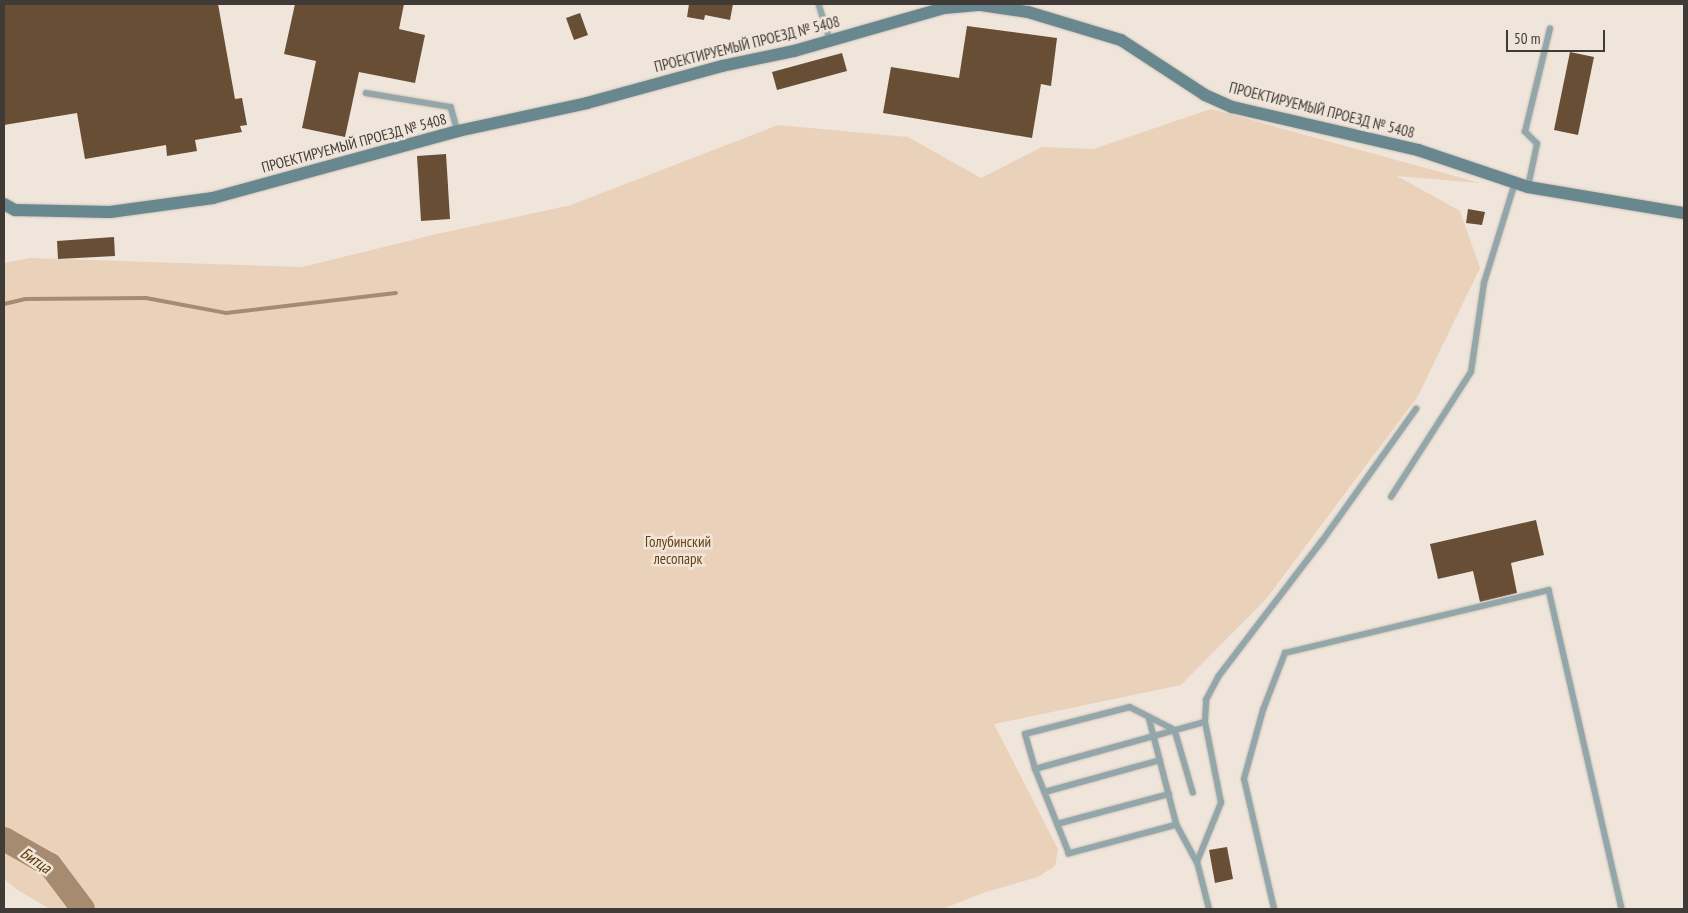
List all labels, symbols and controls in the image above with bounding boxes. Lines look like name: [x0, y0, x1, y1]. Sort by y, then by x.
street label: ПРОЕКТИРУЕМЫЙ ПРОЕЗД № 5408: [652, 12, 842, 76]
scale bar: [1508, 20, 1607, 52]
text: 50 m: [1514, 29, 1540, 48]
street label: ПРОЕКТИРУЕМЫЙ ПРОЕЗД № 5408: [1227, 78, 1417, 142]
street label: ПРОЕКТИРУЕМЫЙ ПРОЕЗД № 5408: [260, 110, 448, 176]
park label: Голубинский лесопарк: [645, 532, 711, 567]
water label: Битца: [17, 843, 55, 877]

